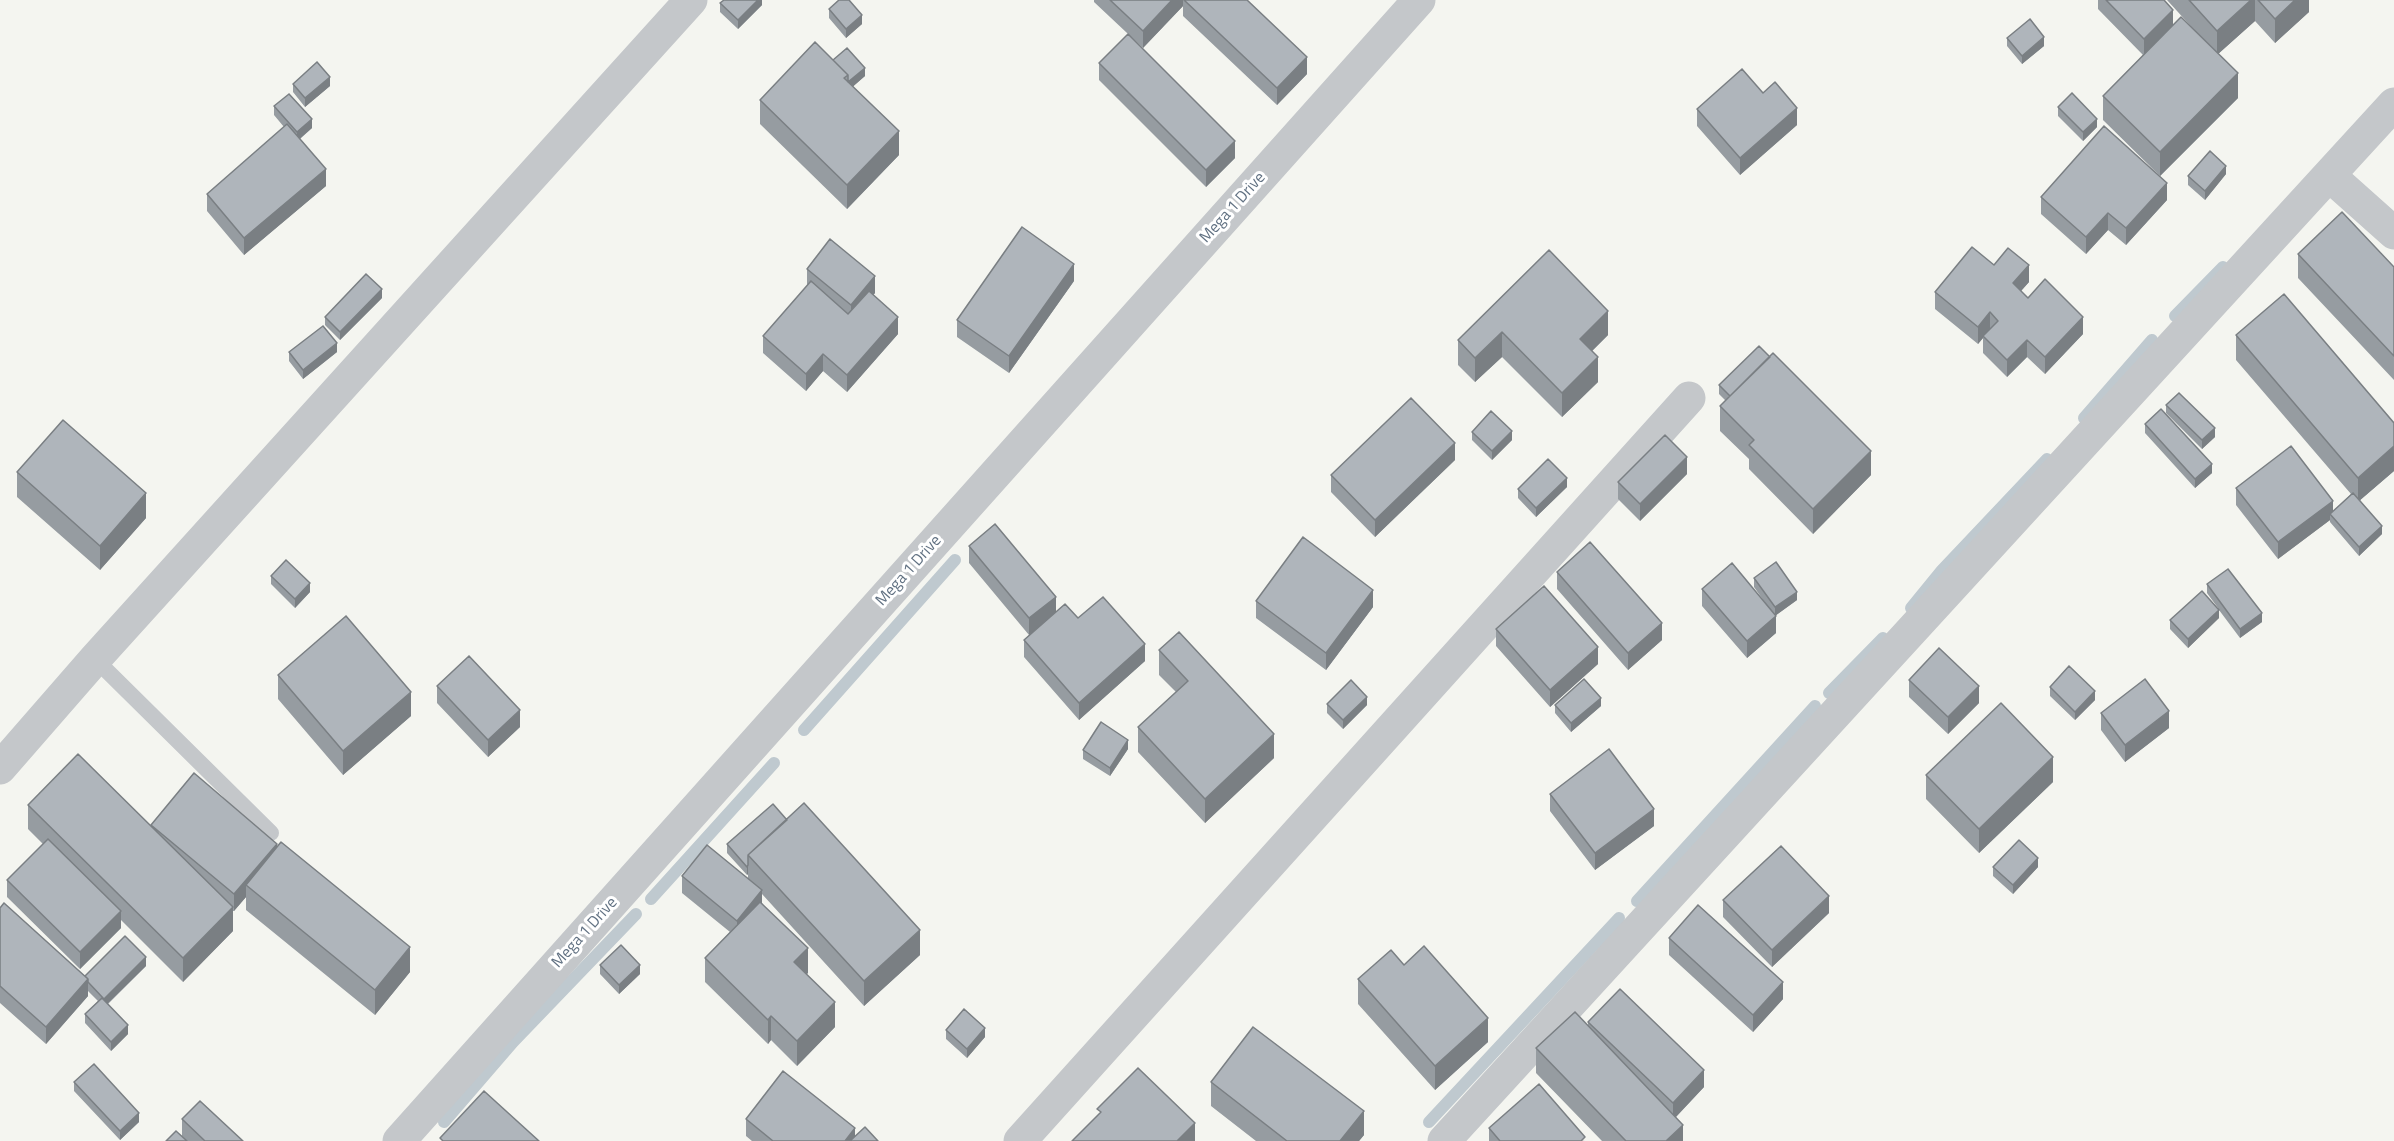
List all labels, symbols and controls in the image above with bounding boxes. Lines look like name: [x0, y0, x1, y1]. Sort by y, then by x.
street label: Mega 1 Drive: [1196, 169, 1270, 247]
street label: Mega 1 Drive: [872, 532, 946, 610]
street label: Mega 1 Drive: [548, 894, 622, 972]

